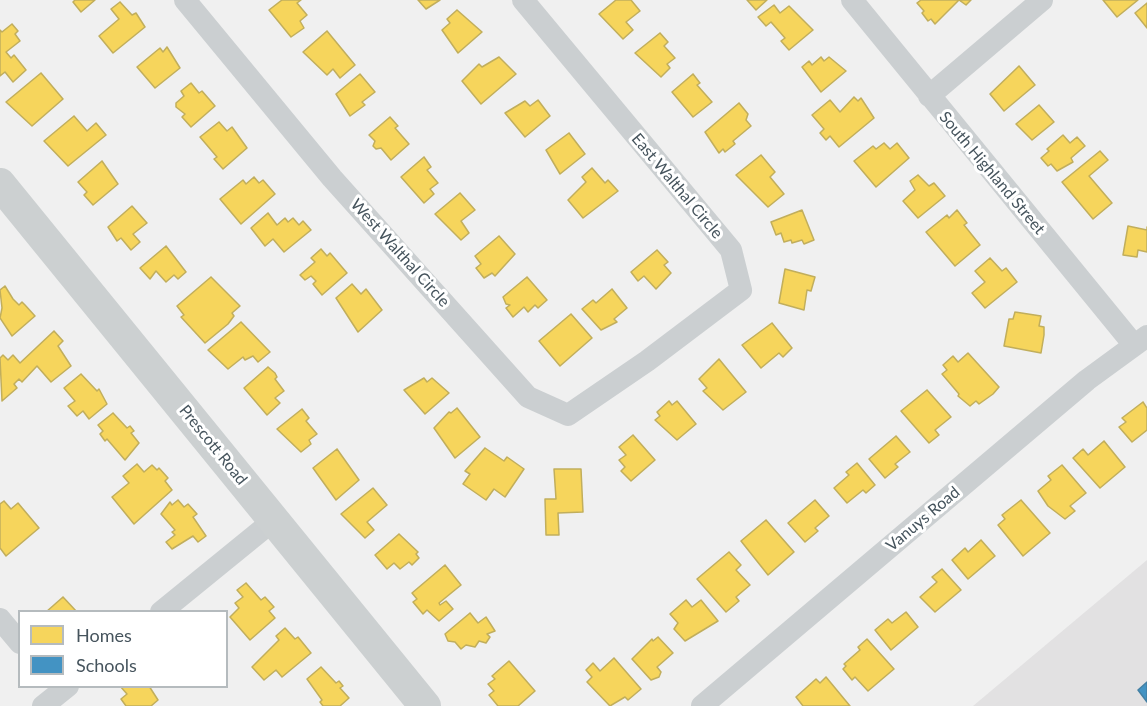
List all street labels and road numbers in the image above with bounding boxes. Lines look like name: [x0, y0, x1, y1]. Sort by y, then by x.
street label: South Highland Street: [935, 108, 1049, 238]
street label: East Walthal Circle: [627, 129, 727, 243]
street label: West Walthal Circle: [346, 195, 454, 311]
street label: Prescott Road: [175, 401, 251, 489]
street label: Vanuys Road: [882, 483, 964, 555]

